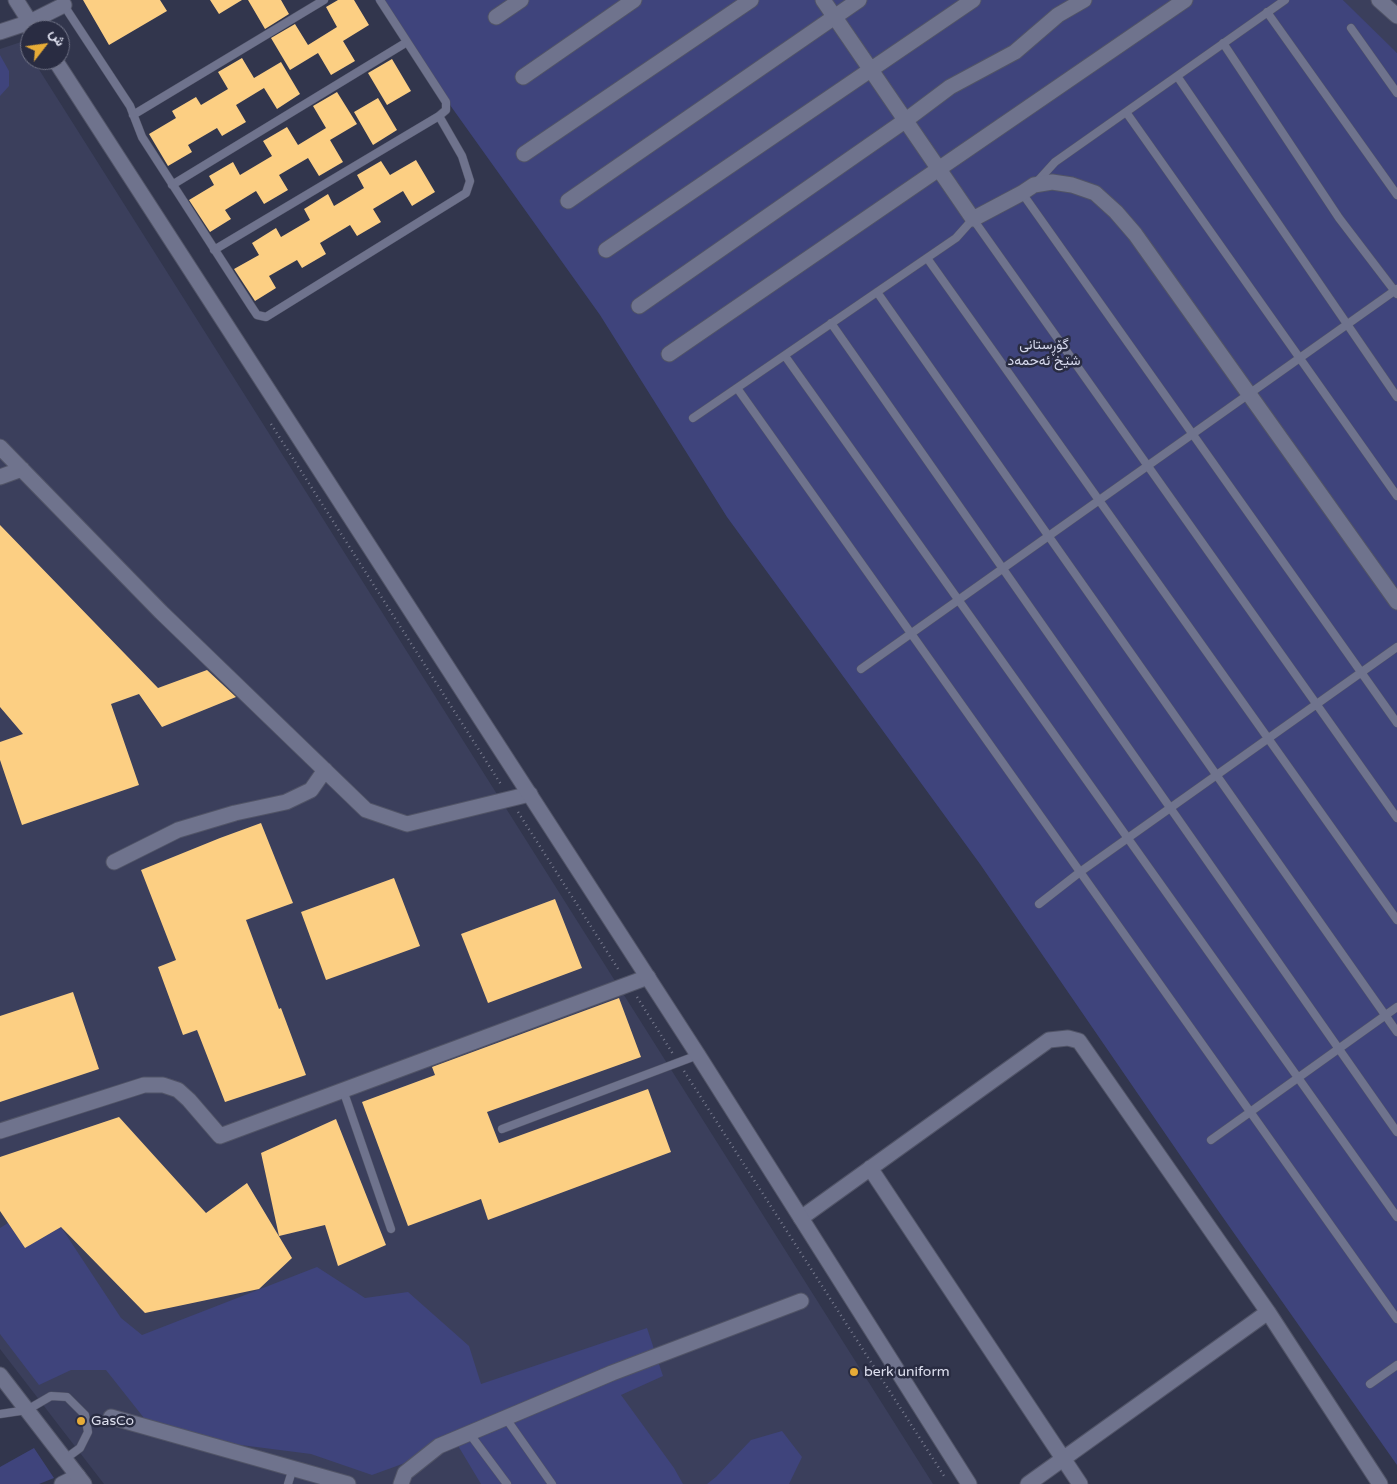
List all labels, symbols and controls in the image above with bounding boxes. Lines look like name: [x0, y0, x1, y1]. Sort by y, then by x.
north arrow: [20, 20, 70, 70]
text: ش: [46, 26, 69, 49]
park label: گۆڕستانی شێخ ئەحمەد: [1007, 337, 1081, 370]
place label: berk uniform: [864, 1364, 950, 1380]
marker: berk uniform: [848, 1366, 860, 1378]
place label: GasCo: [91, 1413, 134, 1429]
marker: GasCo: [75, 1415, 87, 1427]

